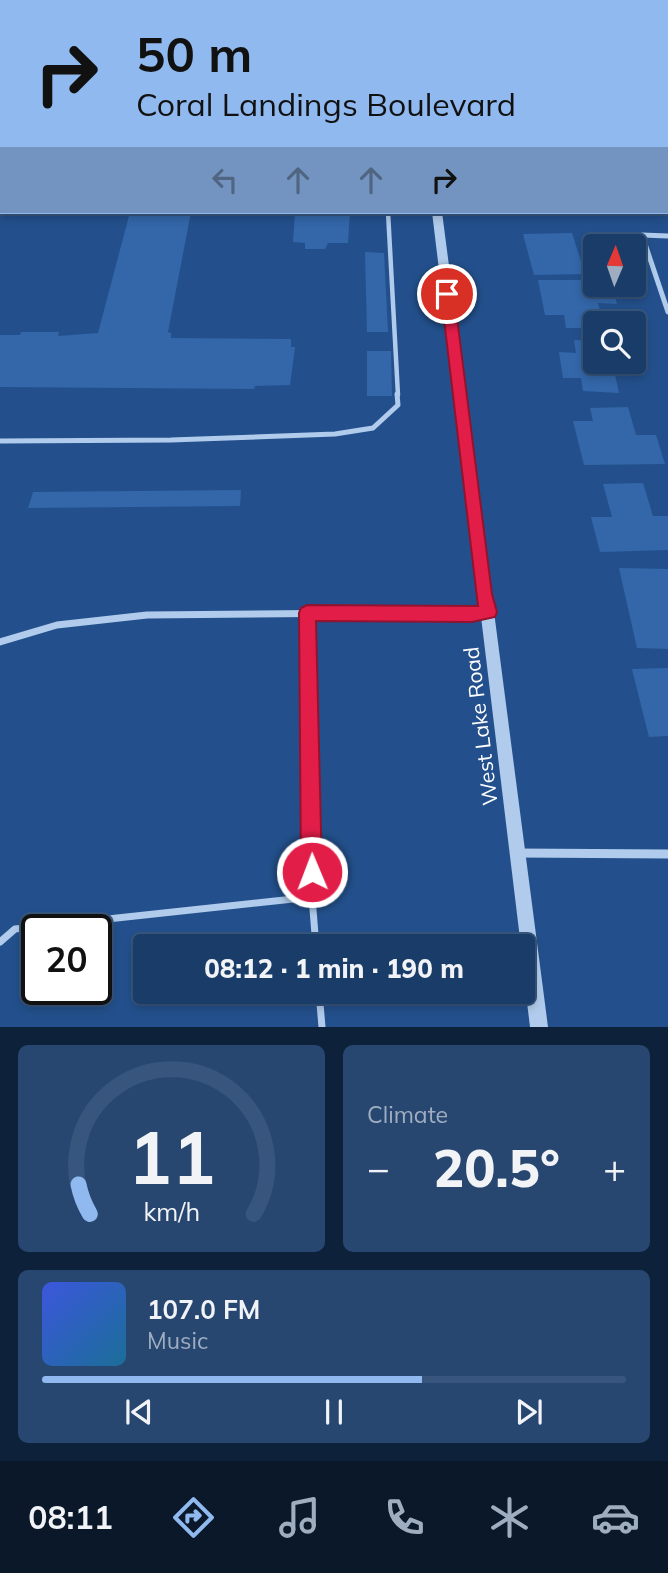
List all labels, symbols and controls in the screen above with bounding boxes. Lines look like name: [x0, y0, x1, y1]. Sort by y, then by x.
text: 50 m: [136, 23, 252, 84]
icon: right: [21, 28, 112, 119]
text: Coral Landings Boulevard: [136, 84, 516, 124]
icon: left: [206, 161, 244, 199]
icon: ahead: [279, 161, 317, 199]
icon: ahead: [352, 161, 390, 199]
icon: right: [425, 161, 463, 199]
north arrow: [583, 234, 646, 298]
map controls: [583, 234, 646, 374]
pin: [417, 264, 477, 324]
icon: arrive: [428, 275, 466, 313]
button: search: [583, 311, 646, 374]
street label: West Lake Road: [457, 645, 503, 807]
position arrow: [275, 835, 349, 909]
speed limit sign: 20: [21, 914, 112, 1005]
text: 08:12 · 1 min · 190 m: [204, 952, 464, 985]
text: Climate: [367, 1100, 448, 1129]
text: 11: [128, 1112, 215, 1203]
text: 20.5°: [433, 1135, 560, 1200]
text: −: [367, 1144, 390, 1192]
text: +: [603, 1144, 626, 1192]
text: km/h: [143, 1196, 200, 1227]
text: 107.0 FM: [147, 1293, 260, 1326]
text: Music: [147, 1326, 208, 1355]
icon: previous: [120, 1393, 158, 1431]
icon: pause: [315, 1393, 353, 1431]
icon: next: [510, 1393, 548, 1431]
icon: directions: [169, 1493, 218, 1542]
icon: music: [275, 1493, 324, 1542]
icon: phone: [380, 1493, 429, 1542]
icon: climate: [485, 1493, 534, 1542]
icon: car: [591, 1493, 640, 1542]
text: 08:11: [28, 1497, 113, 1537]

